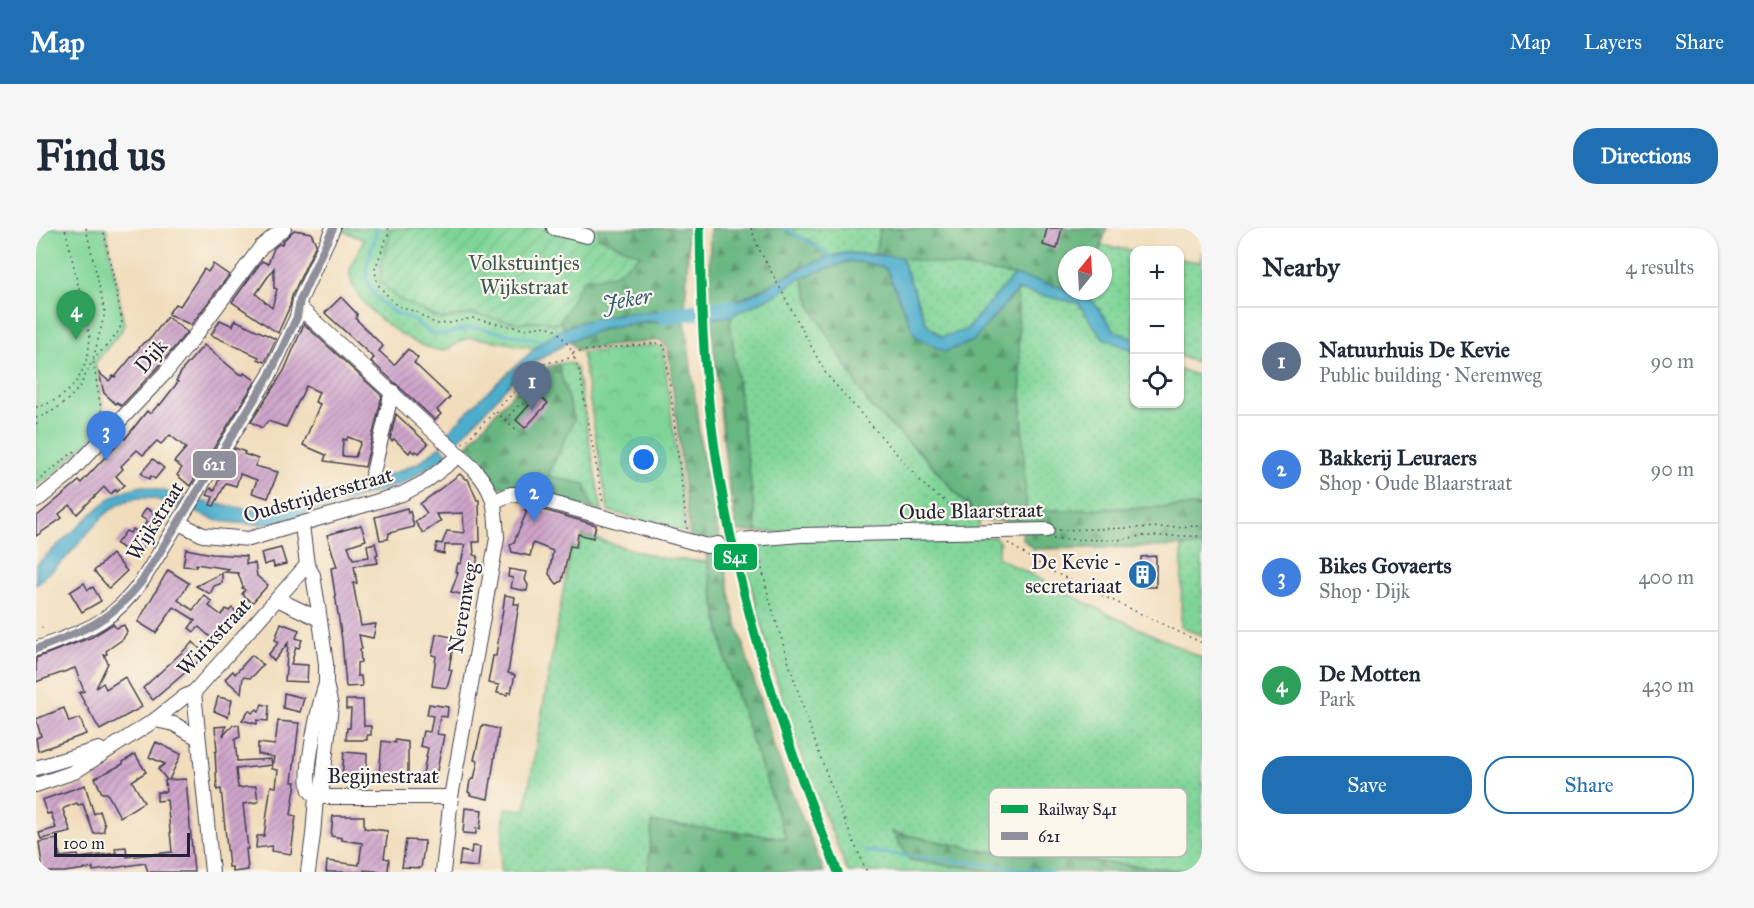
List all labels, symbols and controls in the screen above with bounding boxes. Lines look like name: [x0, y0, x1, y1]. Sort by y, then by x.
text: Map: [30, 25, 85, 60]
text: Map: [1510, 29, 1551, 55]
text: Layers: [1584, 29, 1642, 55]
text: Share: [1675, 29, 1724, 55]
button: Directions: [1573, 128, 1718, 184]
text: Find us: [36, 130, 166, 182]
north arrow: [1058, 246, 1112, 300]
map controls: [1130, 246, 1184, 408]
button: +: [1130, 246, 1184, 300]
park label: Volkstuintjes Wijkstraat: [467, 250, 580, 300]
text: Nearby: [1262, 251, 1340, 283]
text: 4 results: [1625, 255, 1694, 279]
water label: Jeker: [598, 282, 656, 317]
pin: 4: [56, 291, 96, 340]
button: −: [1130, 300, 1184, 354]
street label: Dijk: [129, 333, 173, 379]
text: Natuurhuis De Kevie: [1319, 336, 1510, 363]
text: 1: [1278, 349, 1285, 373]
text: 90 m: [1651, 349, 1694, 373]
button: locate: [1130, 354, 1184, 408]
pin: 1: [512, 362, 552, 411]
text: Public building · Neremweg: [1319, 363, 1542, 387]
pin: 3: [86, 412, 126, 461]
text: Bakkerij Leuraers: [1319, 444, 1477, 471]
your location: [629, 445, 658, 474]
line badge: 621: [192, 450, 237, 479]
text: 621: [203, 455, 226, 474]
text: 2: [1277, 457, 1286, 481]
text: 90 m: [1651, 457, 1694, 481]
street label: Oudstrijdersstraat: [240, 461, 396, 529]
text: Shop · Oude Blaarstraat: [1319, 471, 1512, 495]
pin: 2: [514, 472, 554, 522]
street label: Wijkstraat: [120, 476, 190, 565]
street label: Oude Blaarstraat: [899, 497, 1044, 525]
line badge: S41: [713, 543, 758, 571]
text: S41: [723, 548, 748, 568]
place label: De Kevie - secretariaat: [1025, 549, 1123, 599]
text: Bikes Govaerts: [1319, 552, 1452, 579]
building icon: De Kevie - secretariaat: [1127, 558, 1159, 590]
street label: Neremweg: [442, 560, 484, 656]
text: 3: [1278, 565, 1286, 589]
text: 400 m: [1638, 565, 1694, 589]
text: Shop · Dijk: [1319, 579, 1410, 603]
street label: Wirixstraat: [171, 592, 257, 681]
text: De Motten: [1319, 660, 1421, 687]
text: 4: [1276, 673, 1287, 697]
text: 430 m: [1642, 673, 1694, 697]
text: Park: [1319, 687, 1355, 711]
button: Save: [1262, 756, 1472, 814]
button: Share: [1484, 756, 1694, 814]
street label: Begijnestraat: [327, 763, 439, 789]
legend: [989, 788, 1187, 857]
text: Railway S41: [1038, 800, 1117, 819]
text: 621: [1038, 827, 1060, 846]
scale bar: [54, 830, 190, 858]
text: 100 m: [63, 834, 105, 853]

